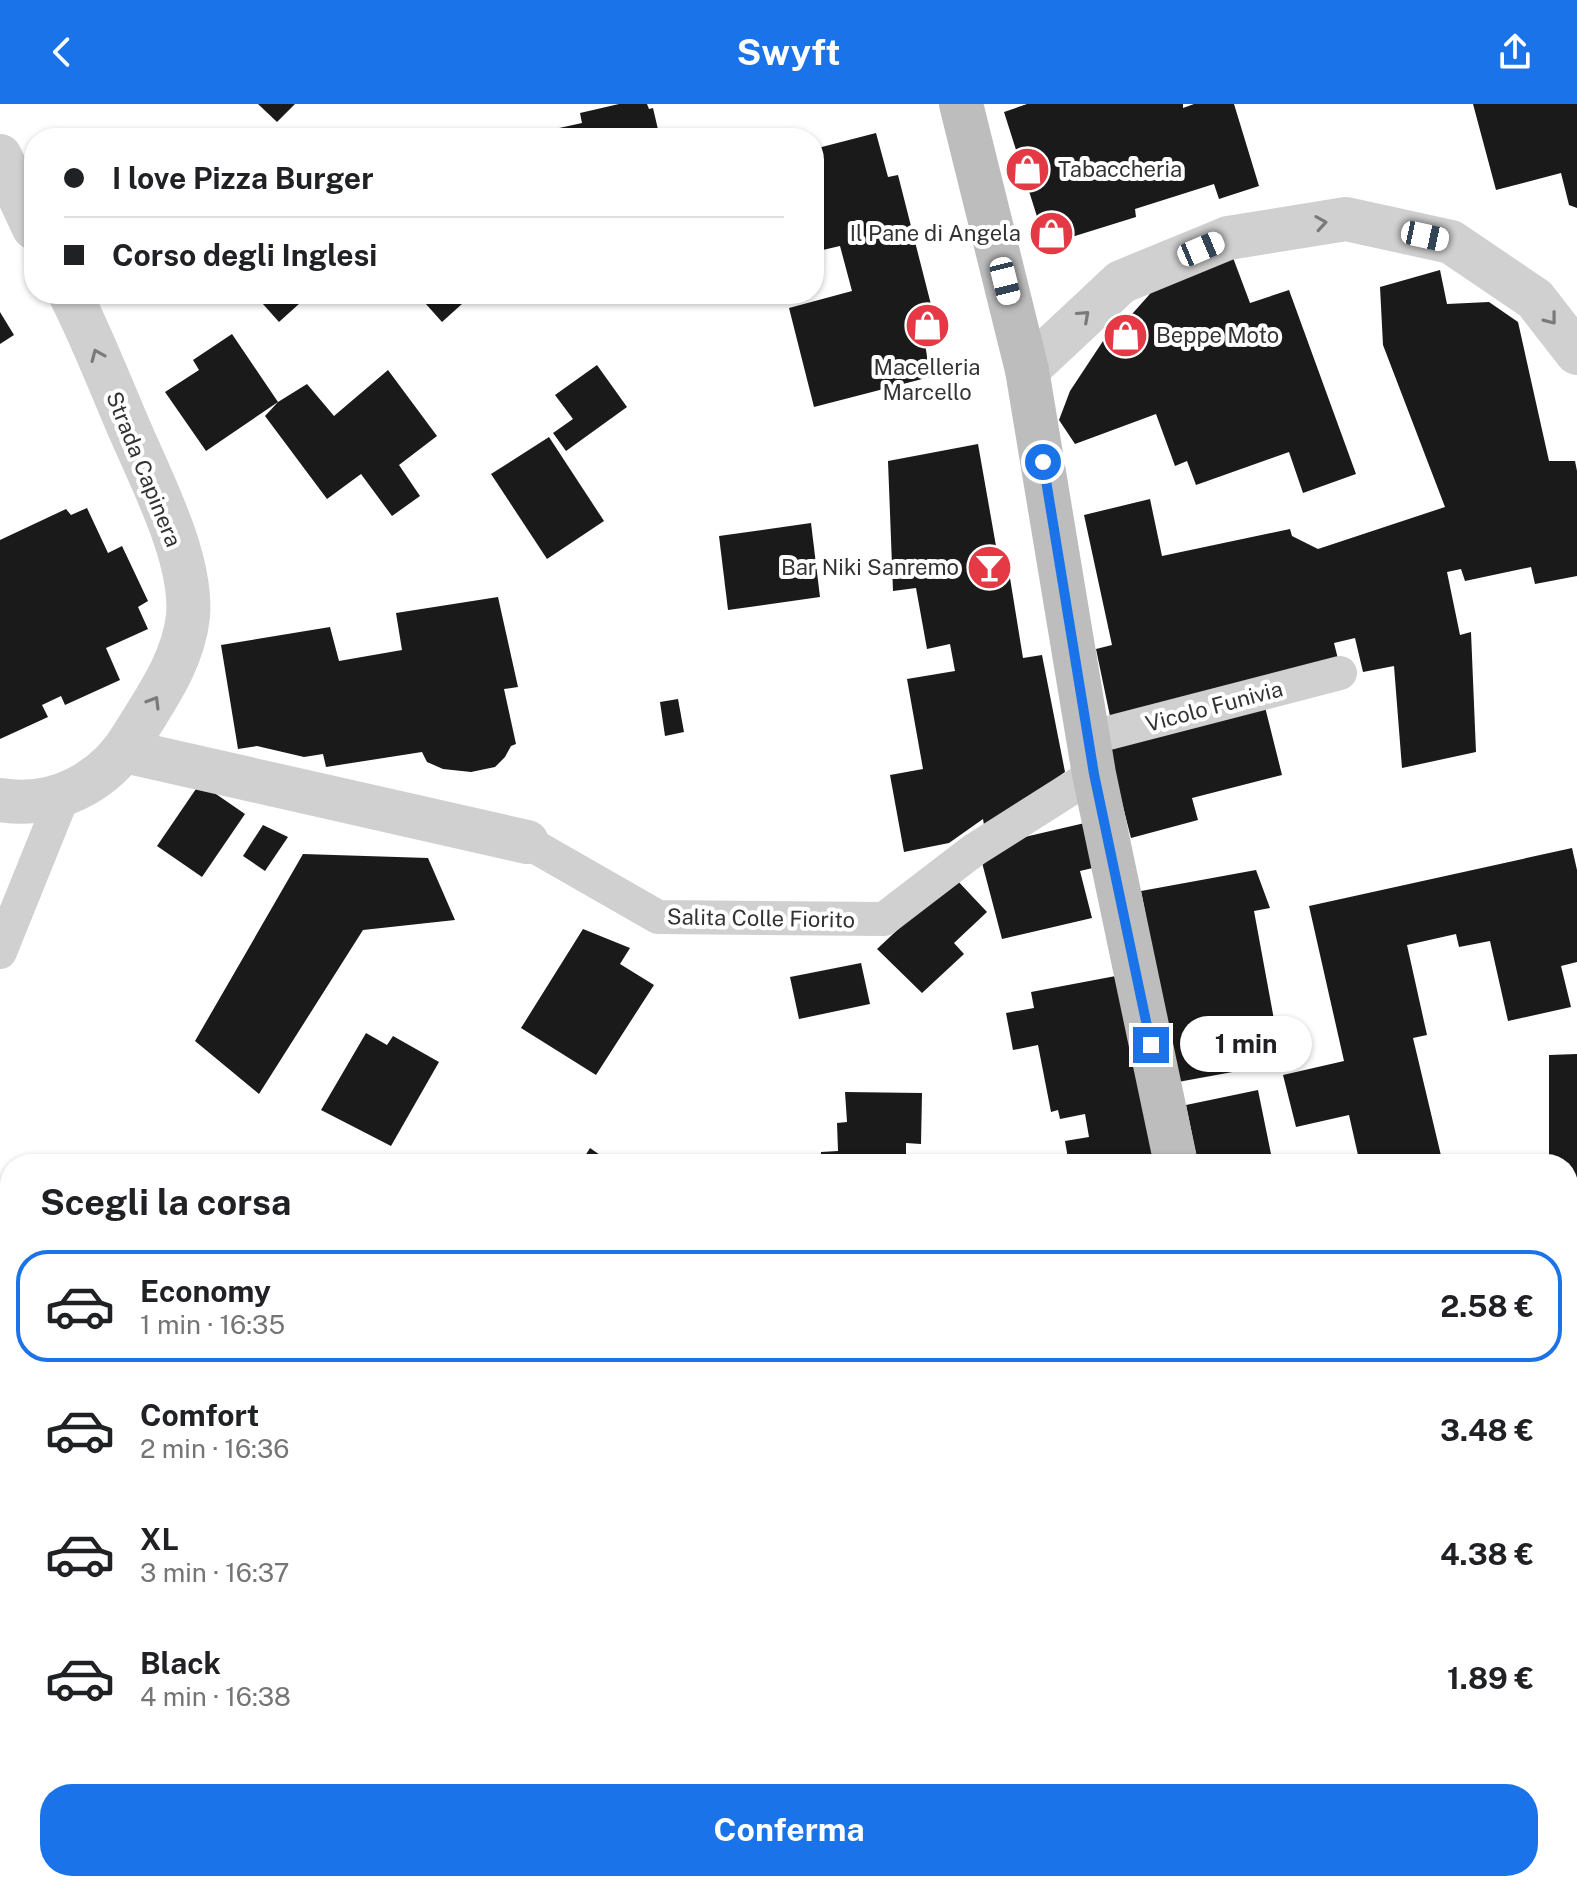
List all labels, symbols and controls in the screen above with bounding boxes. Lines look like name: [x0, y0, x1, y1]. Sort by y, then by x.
icon: back: [40, 30, 84, 74]
icon: share: [1493, 30, 1537, 74]
text: Swyft: [737, 31, 840, 73]
shop icon: Tabaccheria: [1003, 145, 1051, 193]
place label: Tabaccheria: [1058, 156, 1182, 182]
text: I love Pizza Burger: [112, 160, 374, 196]
shop icon: Il Pane di Angela: [1028, 209, 1076, 257]
one-way arrow: [1314, 215, 1327, 232]
car: [1399, 219, 1451, 253]
place label: Il Pane di Angela: [850, 220, 1021, 246]
car: [1174, 229, 1228, 269]
text: Corso degli Inglesi: [112, 237, 377, 273]
car: [988, 255, 1022, 307]
shop icon: Macelleria Marcello: [903, 302, 951, 350]
one-way arrow: [1541, 310, 1555, 324]
one-way arrow: [1074, 311, 1089, 326]
shop icon: Beppe Moto: [1101, 311, 1149, 359]
place label: Beppe Moto: [1156, 322, 1279, 348]
one-way arrow: [91, 348, 107, 363]
place label: Macelleria Marcello: [873, 354, 981, 405]
street label: Strada Capinera: [101, 388, 187, 550]
route start: [1025, 444, 1061, 480]
bar icon: Bar Niki Sanremo: [966, 543, 1014, 591]
place label: Bar Niki Sanremo: [781, 554, 959, 580]
street label: Vicolo Funivia: [1143, 675, 1285, 737]
one-way arrow: [144, 696, 160, 711]
street label: Salita Colle Fiorito: [667, 903, 855, 933]
callout: 1 min: [1179, 1017, 1311, 1073]
route end: [1133, 1027, 1169, 1063]
text: 1 min: [1215, 1028, 1277, 1059]
text: Scegli la corsa: [40, 1181, 291, 1223]
icon: car: [44, 1270, 116, 1342]
text: Economy: [140, 1273, 271, 1309]
text: 2.58 €: [1440, 1288, 1534, 1324]
text: 1 min · 16:35: [140, 1309, 285, 1340]
icon: car: [44, 1394, 116, 1466]
text: Comfort: [140, 1397, 259, 1433]
text: 3.48 €: [1440, 1412, 1534, 1448]
text: 2 min · 16:36: [140, 1433, 289, 1464]
icon: car: [44, 1518, 116, 1590]
text: XL: [140, 1521, 179, 1557]
text: 4.38 €: [1440, 1536, 1534, 1572]
text: 3 min · 16:37: [140, 1557, 289, 1588]
icon: car: [44, 1642, 116, 1714]
text: Black: [140, 1645, 221, 1681]
text: 1.89 €: [1447, 1660, 1534, 1696]
text: 4 min · 16:38: [140, 1681, 291, 1712]
button: Conferma: [40, 1784, 1538, 1876]

